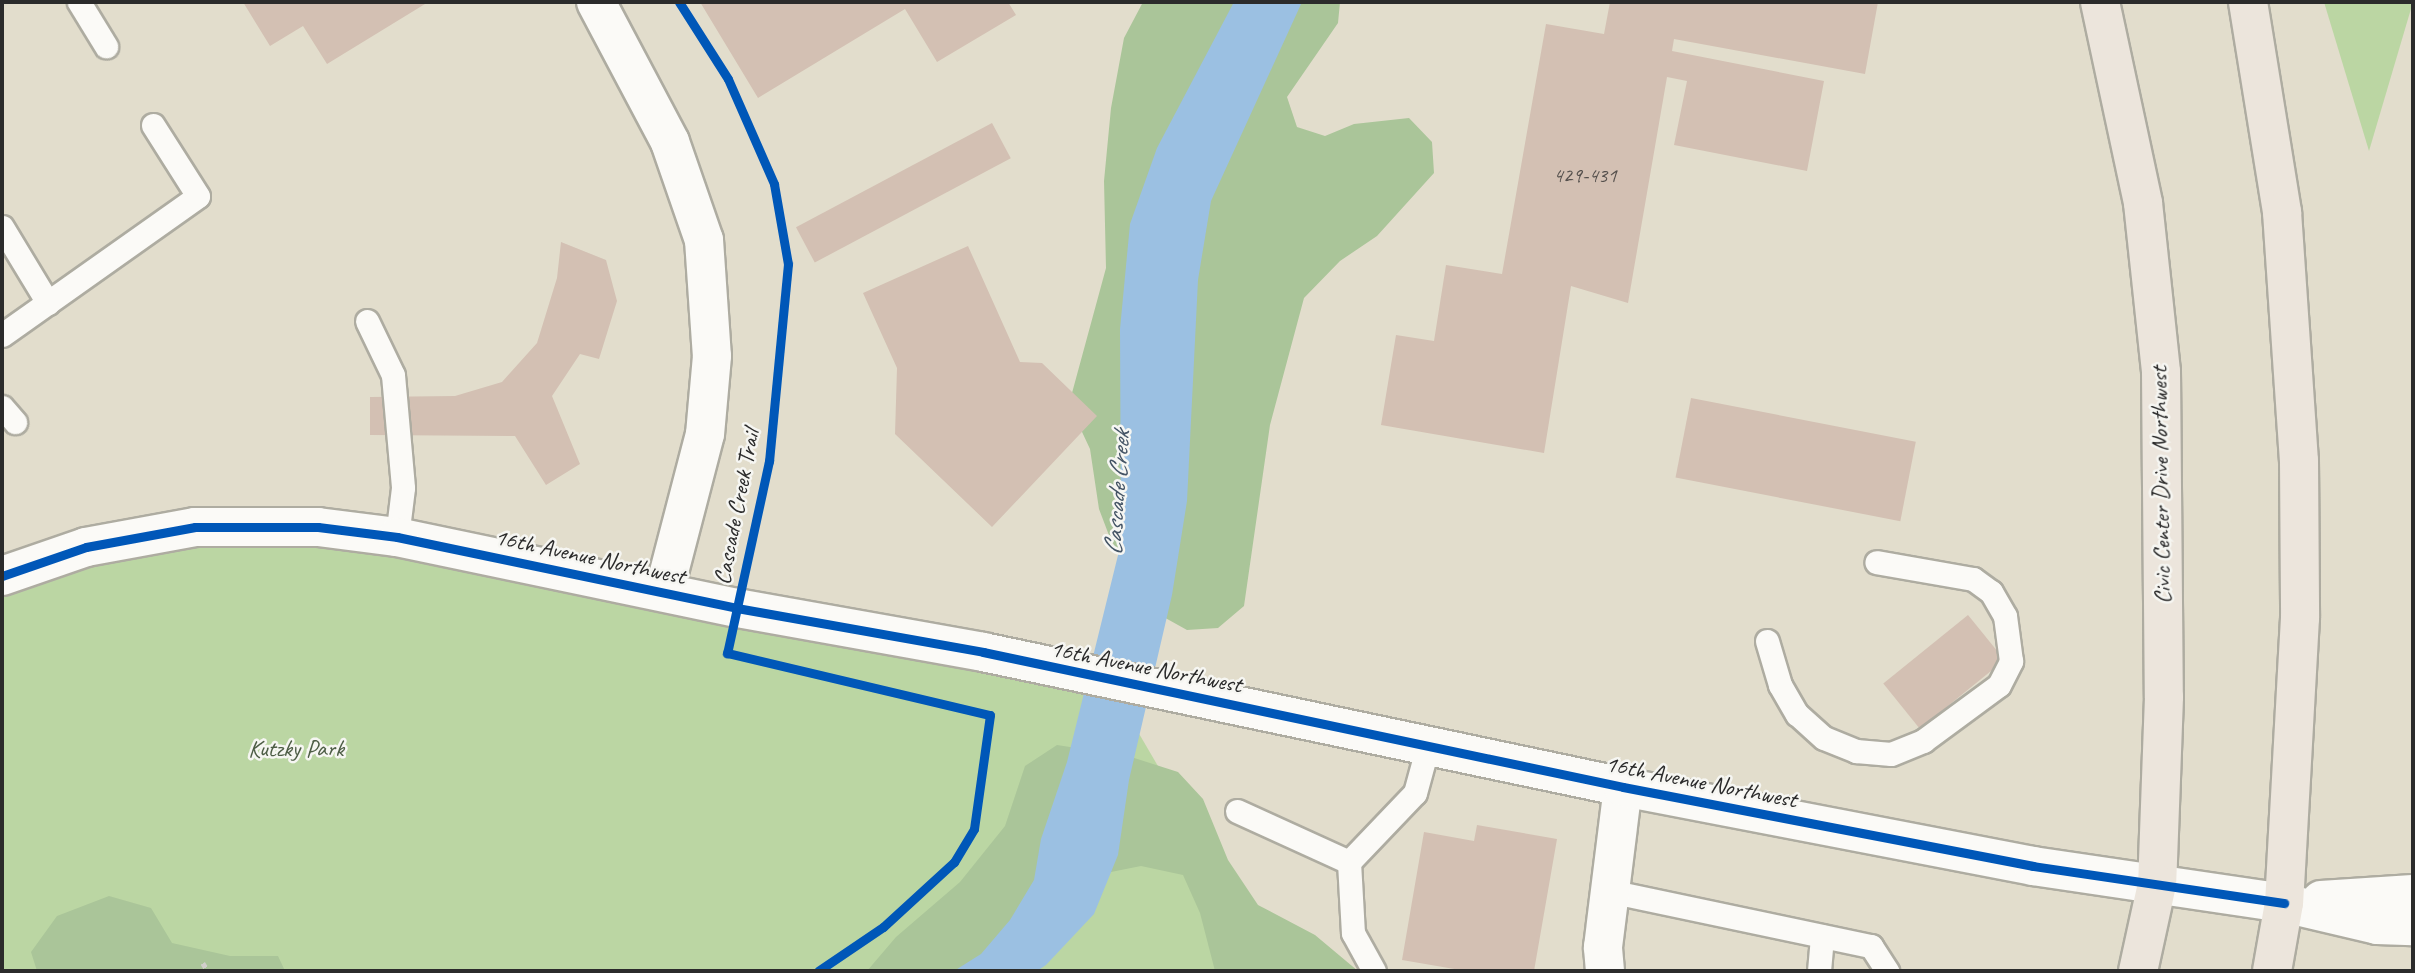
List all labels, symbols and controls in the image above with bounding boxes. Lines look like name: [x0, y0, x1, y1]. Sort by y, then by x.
house number: 429-431: [1553, 162, 1617, 188]
street label: Civic Center Drive Northwest: [2145, 366, 2177, 604]
street label: Cascade Creek Trail: [708, 427, 766, 587]
water label: Cascade Creek: [1097, 430, 1137, 556]
street label: 16th Avenue Northwest: [492, 523, 688, 591]
street label: 16th Avenue Northwest: [1048, 634, 1244, 700]
park label: Kutzky Park: [248, 735, 344, 763]
street label: 16th Avenue Northwest: [1603, 749, 1799, 815]

